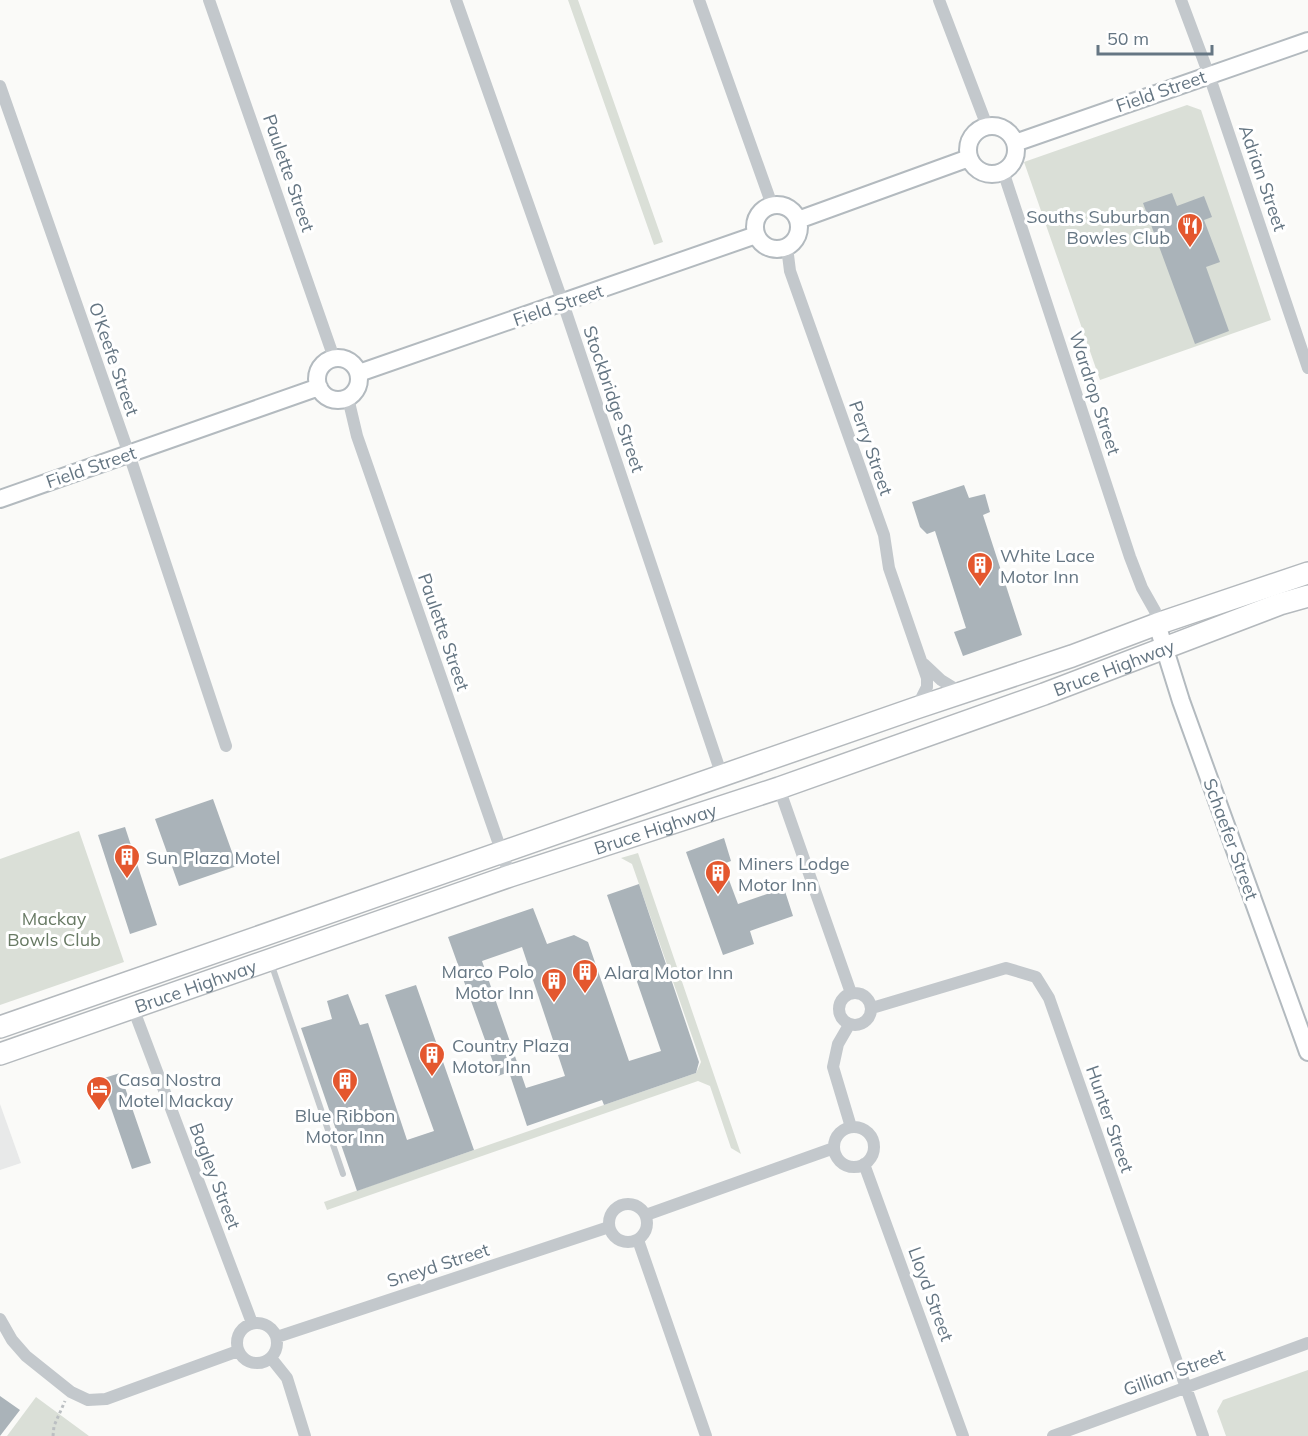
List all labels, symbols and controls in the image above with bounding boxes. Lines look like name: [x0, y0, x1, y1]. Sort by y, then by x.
scale bar: [1098, 18, 1212, 56]
text: 50 m: [1107, 27, 1149, 50]
street label: Field Street: [1113, 65, 1209, 117]
street label: Paulette Street: [258, 111, 320, 235]
street label: Adrian Street: [1234, 122, 1292, 234]
place label: Souths Suburban Bowles Club: [1026, 205, 1170, 249]
restaurant icon: Souths Suburban Bowles Club: [1175, 211, 1205, 249]
street label: Field Street: [510, 279, 606, 331]
street label: O'Keefe Street: [84, 299, 144, 419]
street label: Stockbridge Street: [578, 323, 650, 475]
street label: Wardrop Street: [1064, 328, 1126, 458]
street label: Perry Street: [844, 398, 898, 498]
street label: Field Street: [43, 441, 139, 493]
place label: White Lace Motor Inn: [1000, 544, 1095, 588]
building icon: White Lace Motor Inn: [965, 550, 995, 588]
street label: Paulette Street: [413, 570, 475, 694]
street label: Bruce Highway: [1050, 634, 1178, 701]
street label: Schaefer Street: [1198, 775, 1264, 903]
street label: Bruce Highway: [591, 798, 720, 859]
building icon: Sun Plaza Motel: [112, 842, 142, 880]
place label: Sun Plaza Motel: [146, 846, 280, 869]
place label: Miners Lodge Motor Inn: [738, 852, 850, 896]
building icon: Miners Lodge Motor Inn: [703, 858, 733, 896]
park label: Mackay Bowls Club: [7, 907, 101, 951]
street label: Bruce Highway: [131, 954, 260, 1018]
building icon: Alara Motor Inn: [570, 957, 600, 995]
place label: Marco Polo Motor Inn: [441, 960, 534, 1004]
place label: Alara Motor Inn: [604, 961, 733, 984]
building icon: Marco Polo Motor Inn: [539, 966, 569, 1004]
place label: Country Plaza Motor Inn: [452, 1034, 569, 1078]
building icon: Country Plaza Motor Inn: [417, 1040, 447, 1078]
street label: Hunter Street: [1081, 1062, 1139, 1176]
building icon: Blue Ribbon Motor Inn: [330, 1066, 360, 1104]
place label: Casa Nostra Motel Mackay: [118, 1068, 234, 1112]
hotel icon: Casa Nostra Motel Mackay: [84, 1074, 114, 1112]
place label: Blue Ribbon Motor Inn: [295, 1104, 395, 1148]
street label: Bagley Street: [184, 1120, 246, 1232]
street label: Sneyd Street: [384, 1238, 492, 1292]
street label: Lloyd Street: [903, 1244, 959, 1344]
street label: Gillian Street: [1120, 1343, 1228, 1401]

